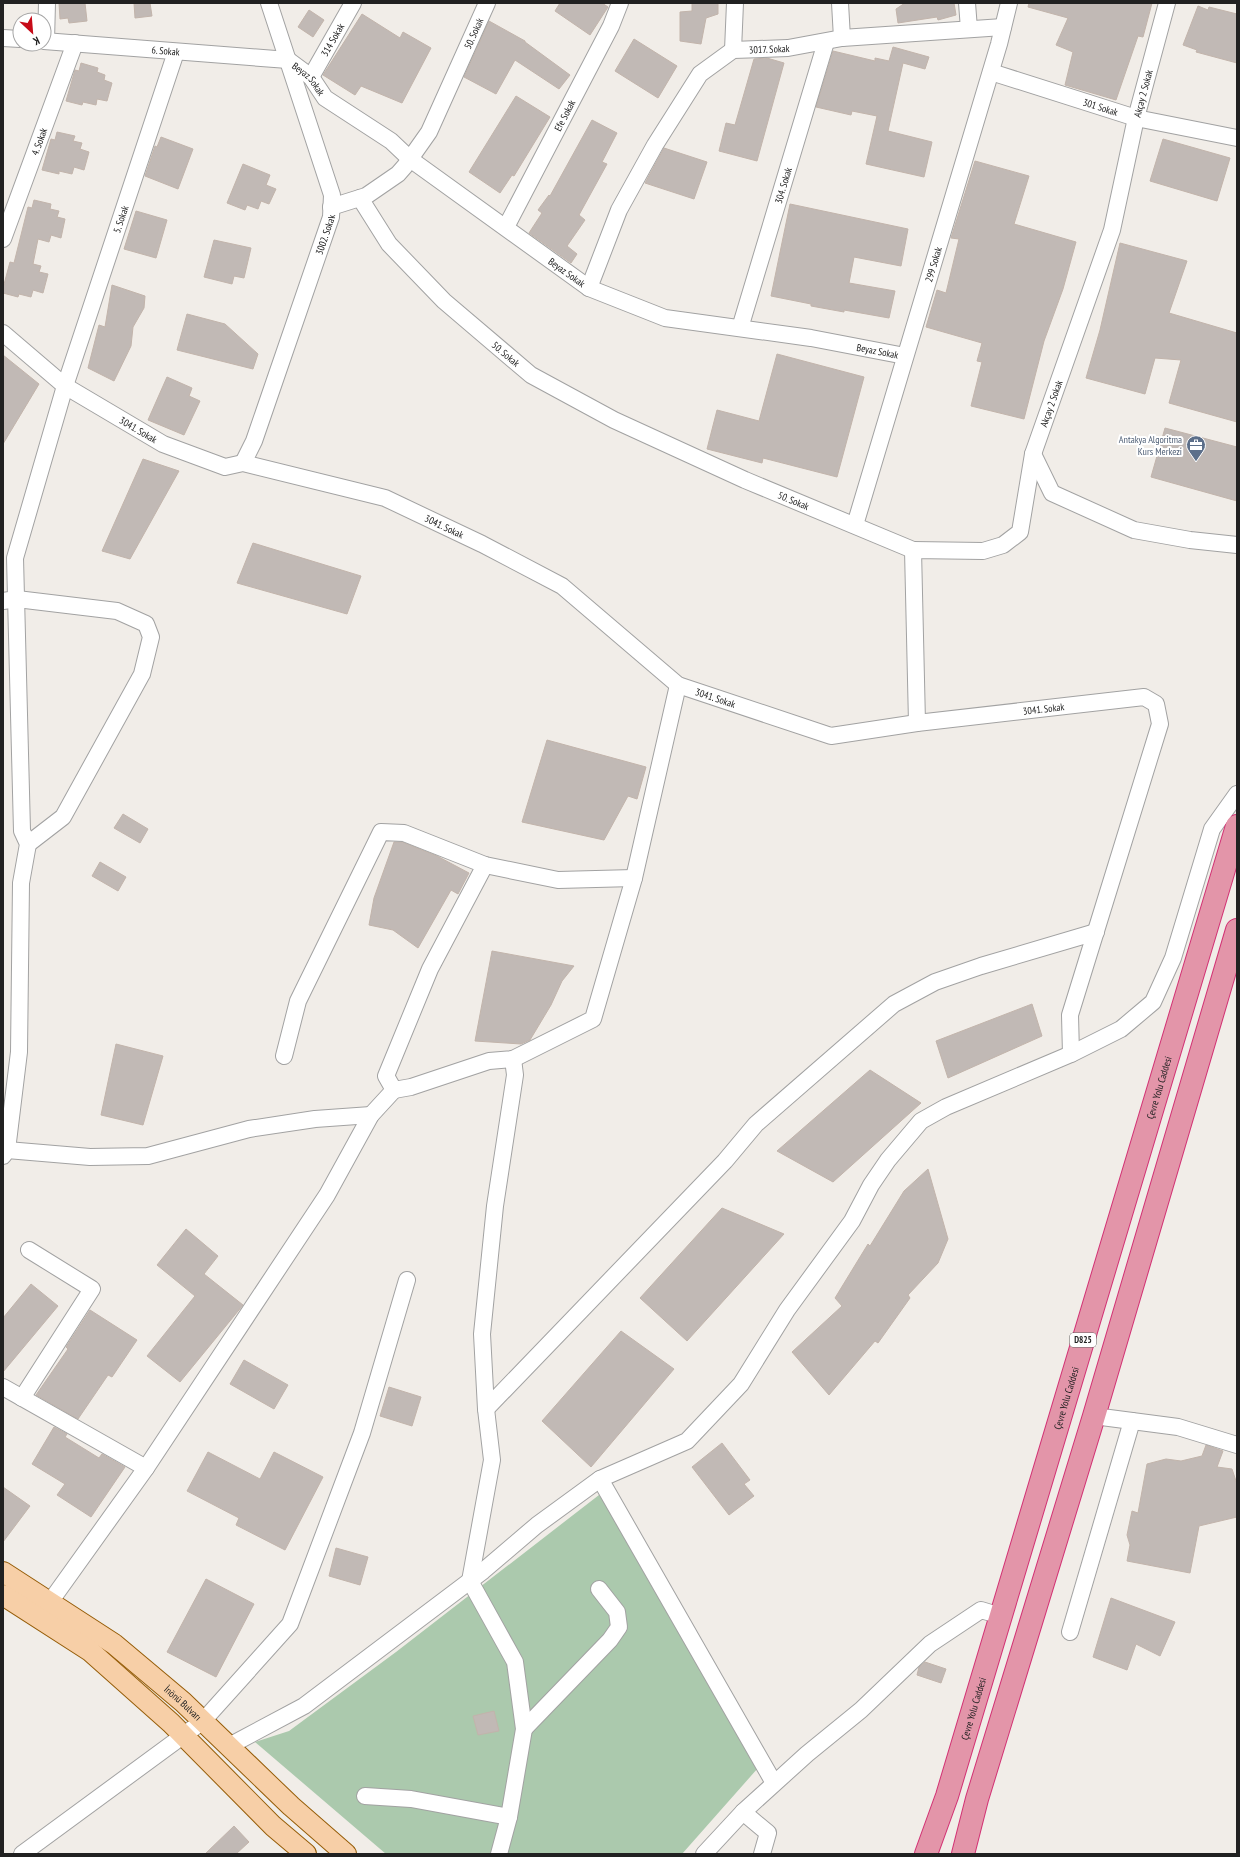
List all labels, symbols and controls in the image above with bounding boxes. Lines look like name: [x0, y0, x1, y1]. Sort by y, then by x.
north arrow: [12, 12, 52, 52]
street label: 50. Sokak: [461, 16, 487, 51]
street label: 314 Sokak: [318, 21, 347, 59]
text: K: [30, 33, 42, 49]
street label: 3017. Sokak: [749, 42, 790, 56]
street label: 6. Sokak: [151, 43, 180, 59]
street label: Beyaz Sokak: [290, 59, 328, 98]
street label: Akçay 2 Sokak: [1131, 68, 1156, 119]
street label: 301 Sokak: [1081, 96, 1120, 119]
street label: Efe Sokak: [551, 98, 578, 133]
street label: 4. Sokak: [28, 126, 50, 157]
street label: 304. Sokak: [772, 166, 795, 205]
street label: 5. Sokak: [110, 204, 132, 235]
street label: 3002. Sokak: [313, 214, 338, 256]
street label: 299 Sokak: [922, 245, 945, 284]
street label: Beyaz Sokak: [546, 255, 588, 290]
street label: 50. Sokak: [489, 339, 522, 370]
street label: Beyaz Sokak: [855, 341, 900, 362]
street label: Akçay 2 Sokak: [1037, 378, 1066, 429]
street label: 3041. Sokak: [117, 414, 160, 446]
place label: Antakya Algoritma Kurs Merkezi: [1119, 433, 1182, 458]
office icon: Antakya Algoritma Kurs Merkezi: [1185, 434, 1207, 462]
street label: 50. Sokak: [776, 488, 811, 513]
street label: 3041. Sokak: [423, 512, 466, 541]
street label: 3041. Sokak: [694, 685, 737, 711]
street label: 3041. Sokak: [1022, 700, 1065, 718]
street label: Çevre Yolu Caddesi: [1144, 1055, 1175, 1121]
road number: D825: [1070, 1333, 1096, 1347]
street label: Çevre Yolu Caddesi: [1051, 1365, 1082, 1431]
street label: Çevre Yolu Caddesi: [958, 1676, 989, 1742]
street label: İnönü Bulvarı: [161, 1683, 204, 1723]

